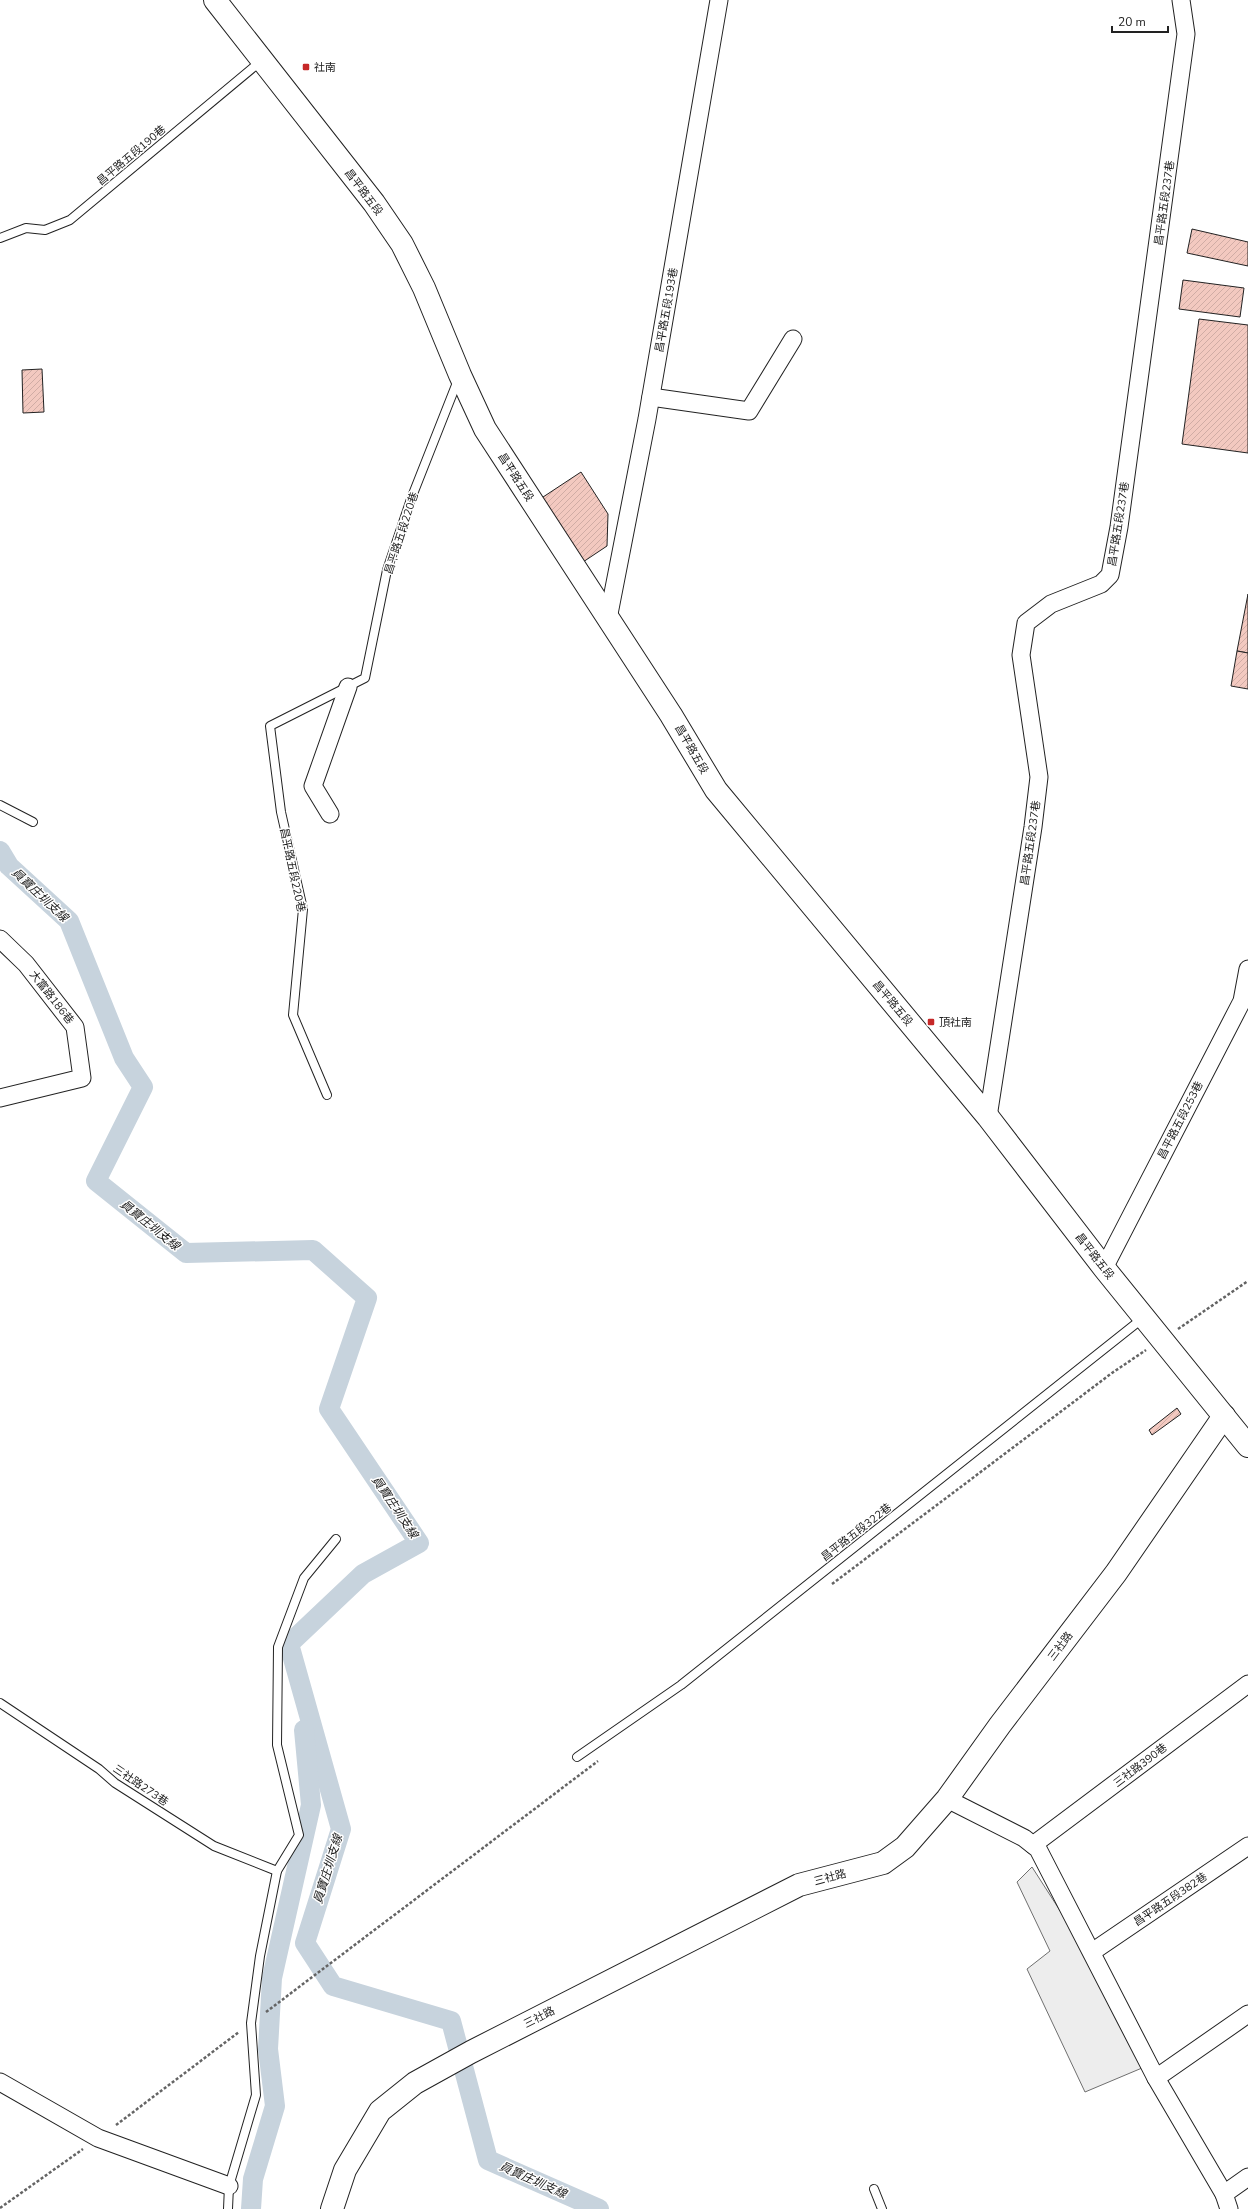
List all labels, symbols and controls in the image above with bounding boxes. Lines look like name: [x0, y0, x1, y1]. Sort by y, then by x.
scale bar: [1112, 8, 1168, 34]
text: 20 m: [1118, 14, 1146, 30]
place label: 社南: [314, 60, 336, 75]
marker: 社南: [301, 62, 311, 72]
street label: 昌平路五段190巷: [94, 122, 169, 189]
street label: 昌平路五段237巷: [1151, 160, 1178, 247]
street label: 昌平路五段: [341, 166, 386, 219]
street label: 昌平路五段193巷: [652, 267, 681, 354]
street label: 昌平路五段: [494, 450, 537, 504]
street label: 昌平路五段237巷: [1104, 481, 1133, 568]
street label: 昌平路五段220巷: [381, 490, 422, 576]
street label: 昌平路五段: [671, 722, 712, 777]
street label: 昌平路五段237巷: [1017, 800, 1044, 887]
street label: 昌平路五段220巷: [276, 827, 309, 914]
water label: 員寶庄圳支線: [8, 865, 73, 927]
street label: 大富路186巷: [26, 968, 77, 1027]
street label: 昌平路五段: [869, 977, 916, 1029]
place label: 頂社南: [939, 1015, 972, 1030]
marker: 頂社南: [926, 1017, 936, 1027]
street label: 昌平路五段253巷: [1154, 1079, 1207, 1162]
water label: 員寶庄圳支線: [117, 1196, 185, 1255]
street label: 昌平路五段: [1072, 1230, 1117, 1283]
water label: 員寶庄圳支線: [368, 1473, 423, 1543]
street label: 昌平路五段322巷: [818, 1500, 895, 1565]
street label: 三社路: [1044, 1629, 1076, 1664]
street label: 三社路390巷: [1110, 1740, 1170, 1791]
street label: 三社路273巷: [110, 1761, 171, 1809]
water label: 員寶庄圳支線: [310, 1830, 347, 1906]
street label: 三社路: [812, 1866, 848, 1889]
street label: 昌平路五段382巷: [1131, 1869, 1210, 1930]
street label: 三社路: [521, 2003, 557, 2032]
water label: 員寶庄圳支線: [497, 2158, 571, 2203]

